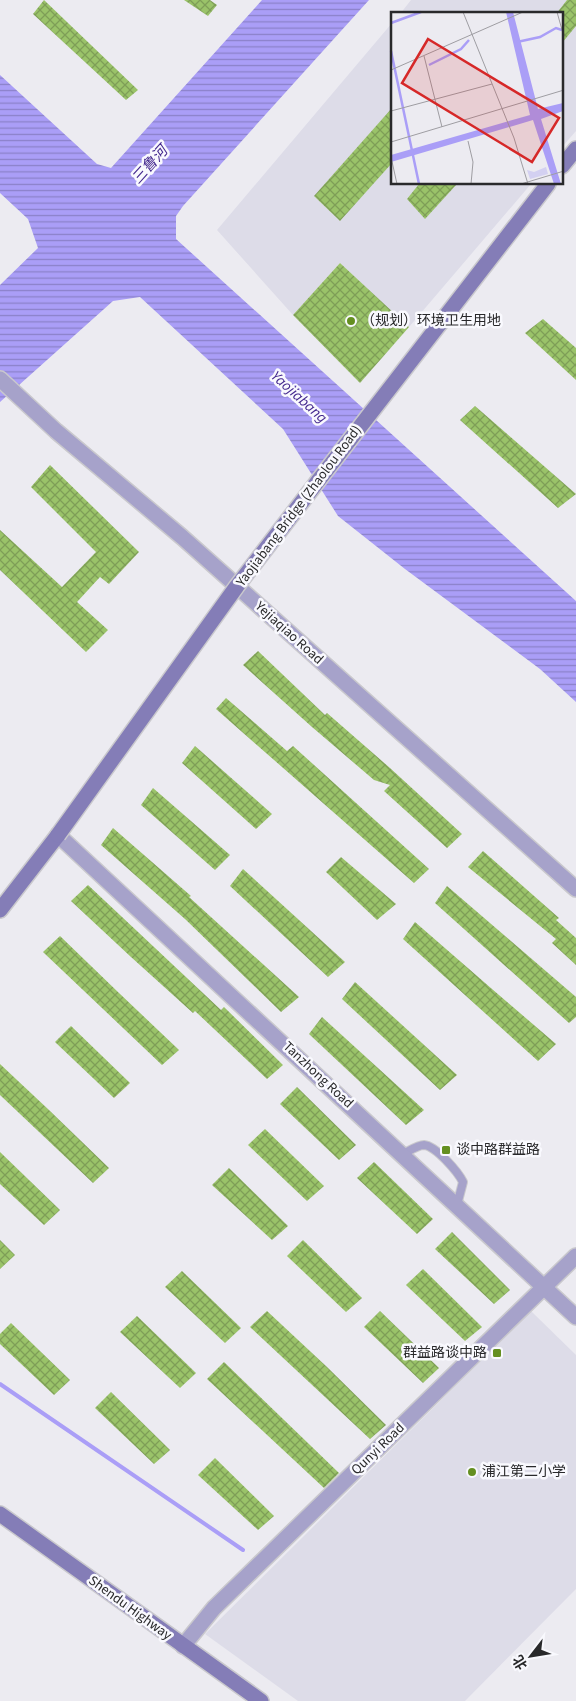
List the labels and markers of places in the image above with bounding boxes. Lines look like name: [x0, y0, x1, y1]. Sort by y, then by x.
place label: （规划）环境卫生用地: [361, 311, 501, 331]
marker: （规划）环境卫生用地: [345, 315, 357, 327]
place label: 谈中路群益路: [456, 1140, 540, 1160]
marker: 谈中路群益路: [440, 1144, 452, 1156]
place label: 群益路谈中路: [403, 1343, 487, 1363]
marker: 群益路谈中路: [491, 1347, 503, 1359]
place label: 浦江第二小学: [482, 1462, 566, 1482]
marker: 浦江第二小学: [466, 1466, 478, 1478]

